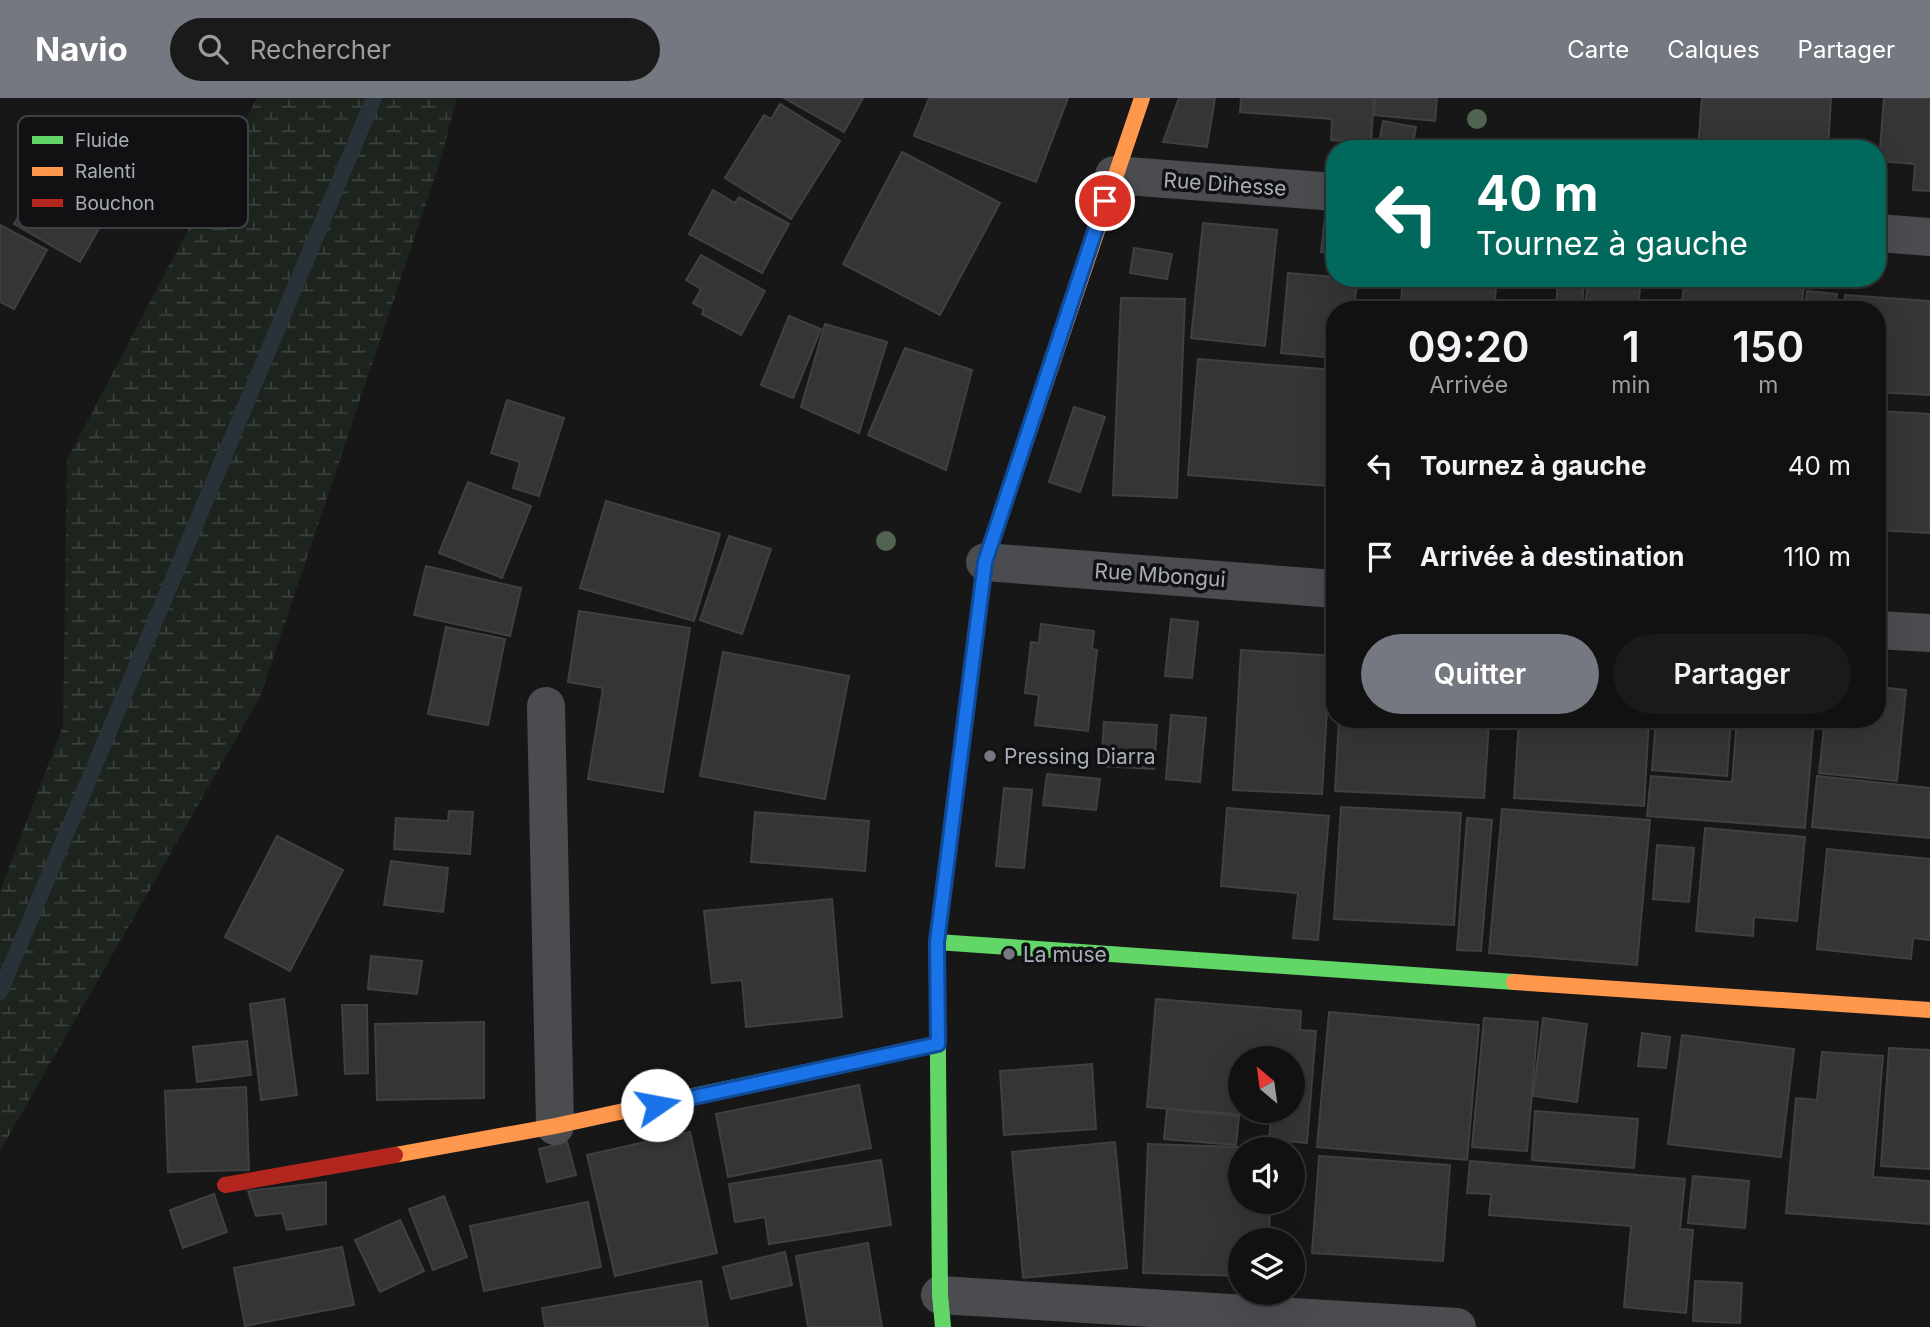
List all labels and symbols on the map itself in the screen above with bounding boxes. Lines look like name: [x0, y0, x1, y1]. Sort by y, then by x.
legend: [18, 116, 248, 228]
text: Fluide: [75, 129, 129, 152]
text: Ralenti: [75, 160, 136, 183]
street label: Rue Dihesse: [1163, 167, 1287, 201]
pin: [1075, 171, 1135, 231]
text: Bouchon: [75, 192, 155, 215]
street label: Rue Mbongui: [1094, 558, 1226, 592]
place label: Pressing Diarra: [1004, 744, 1156, 769]
marker: Pressing Diarra: [982, 748, 998, 764]
place label: La muse: [1023, 942, 1107, 967]
marker: La muse: [1001, 946, 1017, 962]
north arrow: [1228, 1046, 1306, 1124]
position arrow: [620, 1068, 694, 1142]

